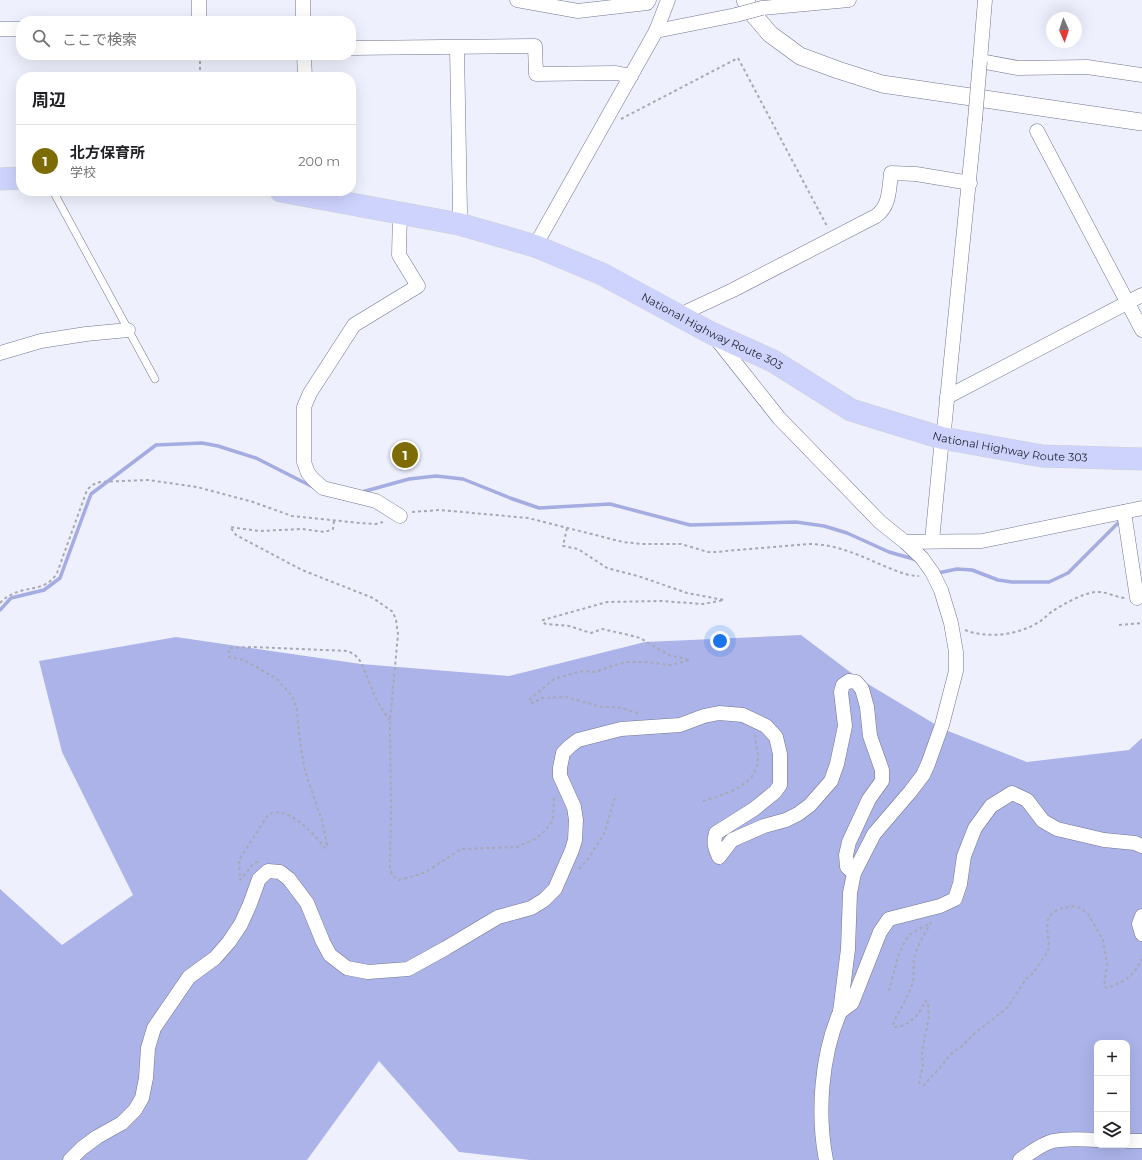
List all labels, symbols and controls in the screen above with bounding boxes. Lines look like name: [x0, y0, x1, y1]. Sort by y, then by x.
north arrow: [1046, 12, 1082, 48]
search box: [16, 16, 356, 60]
icon: search: [30, 27, 52, 49]
text: ここで検索: [62, 30, 137, 49]
text: 周辺: [32, 90, 66, 110]
text: 北方保育所: [70, 143, 145, 162]
text: 1: [42, 153, 48, 169]
text: 200 m: [298, 153, 340, 169]
text: 学校: [70, 164, 96, 180]
street label: National Highway Route 303: [639, 290, 786, 373]
street label: National Highway Route 303: [931, 429, 1088, 464]
pin: 1: [392, 440, 418, 470]
your location: [710, 631, 730, 651]
map controls: [1094, 1040, 1130, 1148]
button: +: [1094, 1040, 1130, 1076]
button: −: [1094, 1076, 1130, 1112]
button: layers: [1094, 1112, 1130, 1148]

